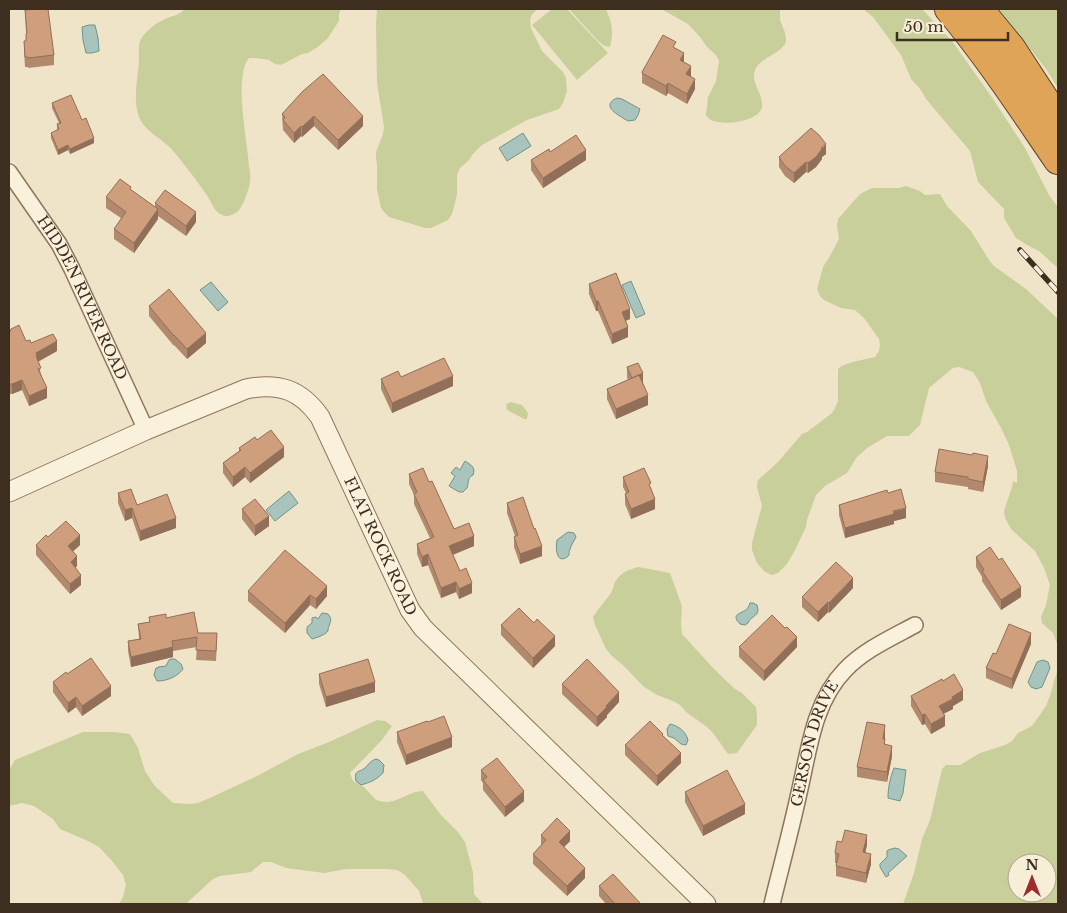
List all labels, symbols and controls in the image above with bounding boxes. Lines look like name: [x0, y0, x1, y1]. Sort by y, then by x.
scale bar: [897, 10, 1008, 42]
text: 50 m: [904, 17, 944, 36]
street label: HIDDEN RIVER ROAD: [33, 212, 132, 383]
street label: FLAT ROCK ROAD: [340, 474, 421, 618]
street label: GERSON DRIVE: [786, 677, 842, 808]
north arrow: [1007, 853, 1057, 903]
text: N: [1025, 856, 1039, 874]

